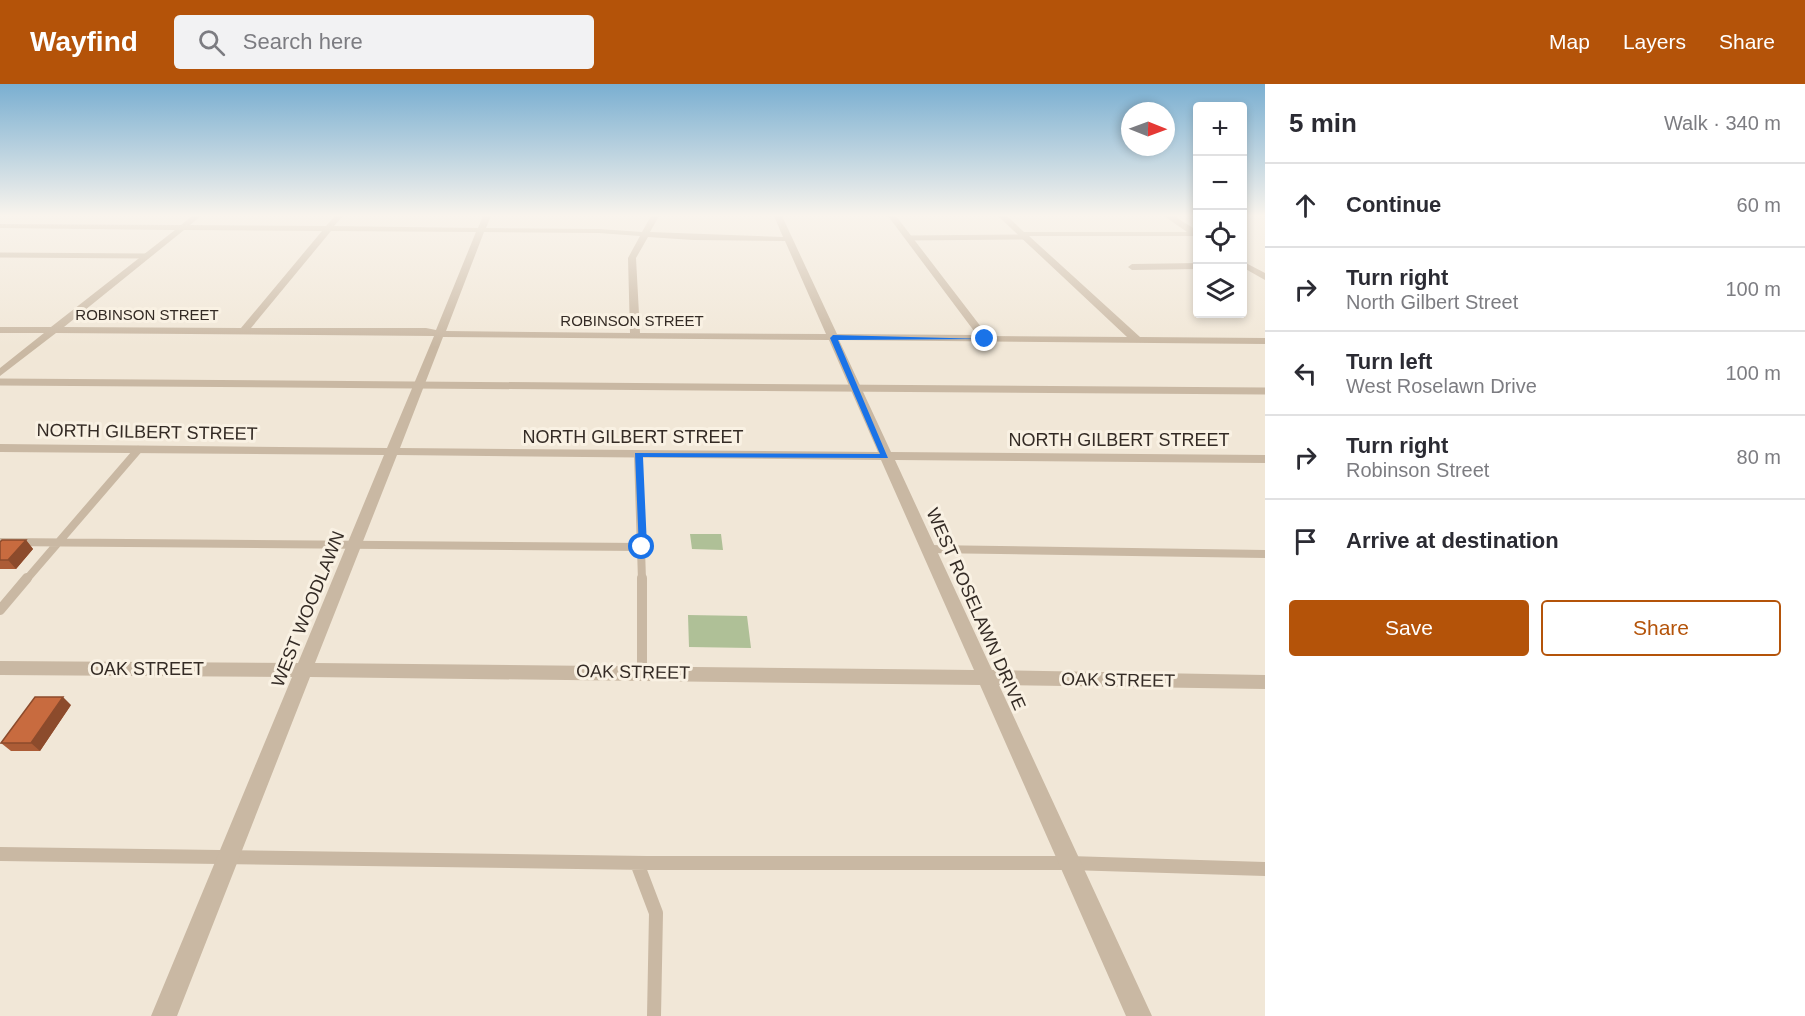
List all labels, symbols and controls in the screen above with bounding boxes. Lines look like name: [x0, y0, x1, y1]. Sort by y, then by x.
search box: [174, 15, 594, 69]
text: Wayfind: [30, 26, 138, 57]
icon: search: [195, 26, 228, 59]
text: Search here: [243, 29, 363, 54]
text: Map: [1549, 30, 1590, 53]
text: Layers: [1623, 30, 1686, 53]
text: Share: [1719, 30, 1775, 53]
north arrow: [1121, 102, 1175, 156]
map controls: [1193, 102, 1247, 318]
button: +: [1193, 102, 1247, 156]
text: 5 min: [1289, 108, 1357, 138]
text: Walk · 340 m: [1664, 112, 1781, 134]
button: −: [1193, 156, 1247, 210]
icon: ahead: [1289, 189, 1322, 222]
text: Continue: [1346, 192, 1441, 217]
text: 60 m: [1737, 194, 1781, 216]
button: locate: [1193, 210, 1247, 264]
button: layers: [1193, 264, 1247, 318]
text: Turn right: [1346, 265, 1448, 290]
icon: right: [1289, 273, 1322, 306]
text: 100 m: [1725, 278, 1781, 300]
text: North Gilbert Street: [1346, 291, 1518, 313]
street label: ROBINSON STREET: [75, 306, 219, 323]
street label: ROBINSON STREET: [560, 312, 704, 329]
route end: [971, 325, 997, 351]
text: Turn left: [1346, 349, 1432, 374]
icon: left: [1289, 357, 1322, 390]
text: 100 m: [1725, 362, 1781, 384]
text: West Roselawn Drive: [1346, 375, 1537, 397]
street label: NORTH GILBERT STREET: [36, 420, 258, 444]
street label: NORTH GILBERT STREET: [522, 427, 744, 447]
street label: NORTH GILBERT STREET: [1008, 430, 1230, 450]
text: Turn right: [1346, 433, 1448, 458]
icon: right: [1289, 441, 1322, 474]
text: 80 m: [1737, 446, 1781, 468]
text: Robinson Street: [1346, 459, 1489, 481]
street label: WEST ROSELAWN DRIVE: [922, 505, 1030, 713]
icon: arrive: [1289, 525, 1322, 558]
street label: WEST WOODLAWN: [268, 528, 348, 690]
text: Arrive at destination: [1346, 528, 1559, 553]
route start: [628, 533, 654, 559]
button: Save: [1289, 600, 1529, 656]
button: Share: [1541, 600, 1781, 656]
street label: OAK STREET: [90, 659, 204, 679]
street label: OAK STREET: [576, 661, 690, 683]
street label: OAK STREET: [1061, 669, 1175, 691]

